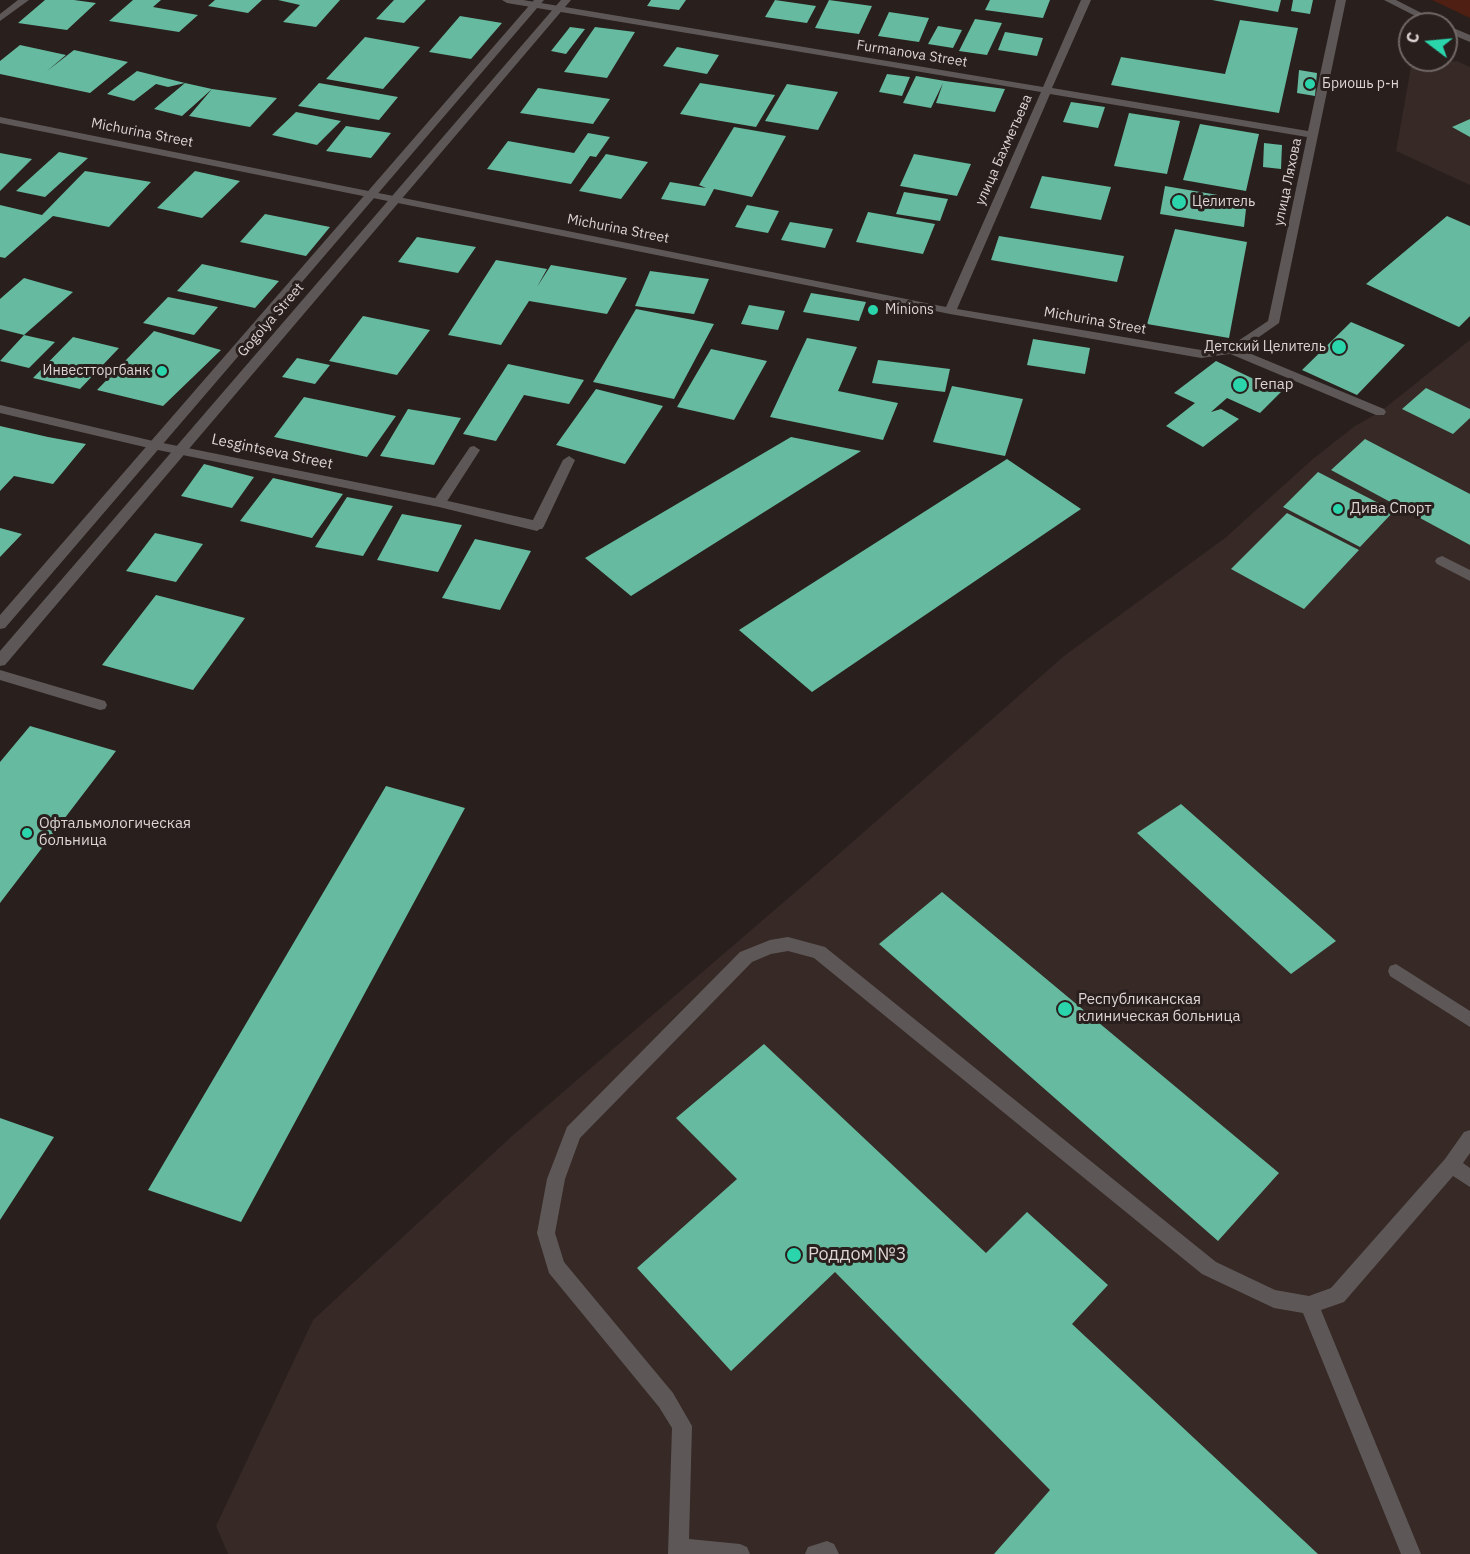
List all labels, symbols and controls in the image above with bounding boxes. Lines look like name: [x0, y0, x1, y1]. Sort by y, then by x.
north arrow: [1398, 12, 1458, 72]
text: С: [1402, 30, 1424, 45]
street label: Furmanova Street: [855, 37, 969, 71]
place label: Бриошь р-н: [1322, 76, 1399, 92]
marker: Бриошь р-н: [1303, 77, 1317, 91]
street label: улица Бахметьева: [972, 92, 1036, 208]
street label: Michurina Street: [90, 115, 194, 151]
street label: улица Ляхова: [1271, 137, 1305, 227]
marker: Целитель: [1170, 193, 1188, 211]
place label: Целитель: [1192, 194, 1255, 210]
street label: Michurina Street: [566, 211, 670, 247]
street label: Gogolya Street: [234, 280, 308, 360]
place label: Minions: [885, 302, 934, 318]
marker: Minions: [866, 303, 880, 317]
street label: Michurina Street: [1043, 304, 1147, 338]
marker: Детский Целитель: [1330, 338, 1348, 356]
place label: Детский Целитель: [1204, 339, 1326, 355]
place label: Инвестторгбанк: [43, 363, 150, 379]
marker: Инвестторгбанк: [155, 364, 169, 378]
marker: Гепар: [1231, 376, 1249, 394]
place label: Гепар: [1254, 376, 1294, 394]
street label: Lesgintseva Street: [210, 430, 334, 474]
place label: Дива Спорт: [1350, 500, 1431, 518]
marker: Дива Спорт: [1331, 502, 1345, 516]
place label: Офтальмологическая больница: [39, 815, 191, 850]
marker: Офтальмологическая больница: [20, 826, 34, 840]
place label: Республиканская клиническая больница: [1078, 991, 1240, 1026]
marker: Республиканская клиническая больница: [1056, 1000, 1074, 1018]
place label: Роддом №3: [808, 1244, 907, 1266]
marker: Роддом №3: [785, 1246, 803, 1264]

